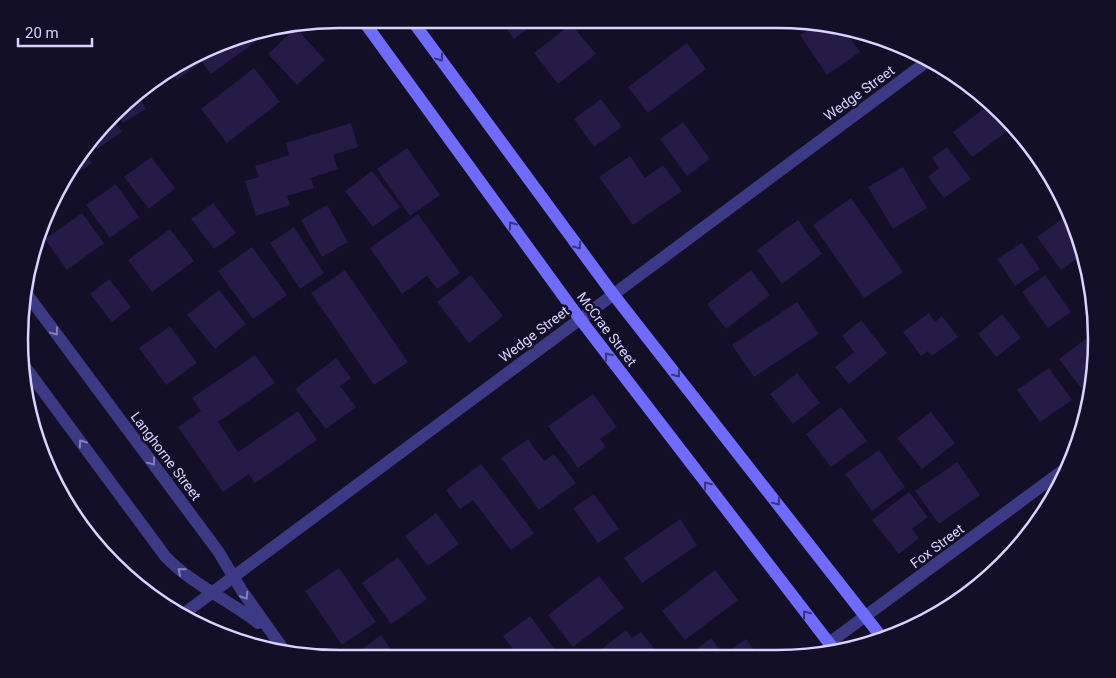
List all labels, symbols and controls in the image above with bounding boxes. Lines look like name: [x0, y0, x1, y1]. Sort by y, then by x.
scale bar: [18, 15, 91, 47]
text: 20 m: [25, 24, 59, 42]
one-way arrow: [434, 52, 442, 61]
street label: Wedge Street: [821, 62, 898, 124]
one-way arrow: [509, 221, 518, 231]
one-way arrow: [572, 240, 580, 249]
street label: McCrae Street: [574, 289, 640, 370]
street label: Wedge Street: [496, 302, 572, 365]
one-way arrow: [50, 326, 58, 335]
one-way arrow: [606, 353, 614, 362]
one-way arrow: [671, 369, 680, 378]
street label: Langhorne Street: [127, 409, 205, 504]
one-way arrow: [79, 440, 87, 449]
one-way arrow: [147, 456, 155, 465]
one-way arrow: [705, 482, 713, 491]
one-way arrow: [772, 496, 780, 505]
street label: Fox Street: [907, 520, 967, 571]
one-way arrow: [177, 568, 186, 577]
one-way arrow: [238, 590, 248, 599]
one-way arrow: [803, 610, 812, 619]

